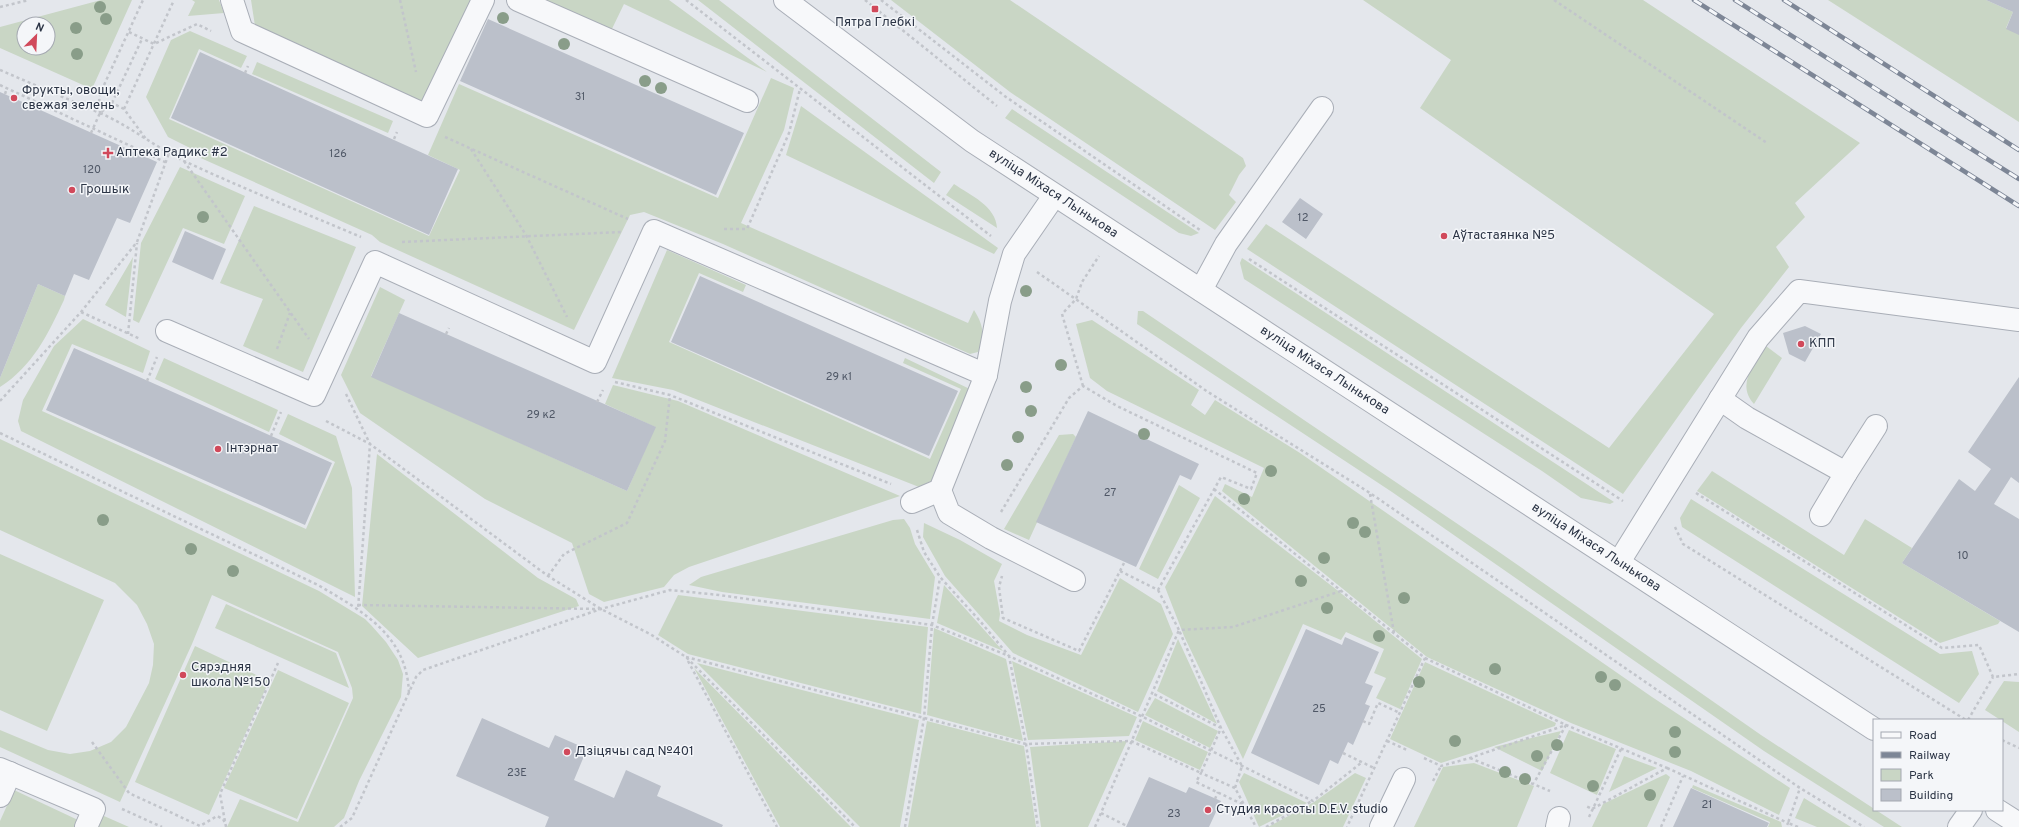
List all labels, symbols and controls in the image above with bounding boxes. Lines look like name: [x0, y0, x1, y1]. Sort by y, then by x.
marker: Пятра Глебкі: [870, 4, 880, 14]
place label: Пятра Глебкі: [835, 15, 915, 31]
north arrow: [16, 16, 56, 56]
text: N: [33, 20, 46, 36]
place label: Фрукты, овощи, свежая зелень: [22, 83, 120, 114]
house number: 31: [575, 90, 585, 104]
marker: Фрукты, овощи, свежая зелень: [9, 93, 19, 103]
place label: Аптека Радикс #2: [116, 145, 228, 161]
street label: вуліца Міхася Лынькова: [985, 146, 1121, 242]
house number: 126: [329, 147, 347, 161]
marker: Аптека Радикс #2: [103, 148, 113, 158]
house number: 120: [83, 163, 101, 177]
place label: Грошык: [80, 182, 129, 198]
marker: Грошык: [67, 185, 77, 195]
house number: 12: [1298, 211, 1308, 225]
place label: Аўтастаянка №5: [1452, 228, 1555, 244]
marker: Аўтастаянка №5: [1439, 231, 1449, 241]
street label: вуліца Міхася Лынькова: [1257, 323, 1392, 419]
place label: КПП: [1809, 336, 1835, 352]
marker: КПП: [1796, 339, 1806, 349]
house number: 29 к1: [826, 370, 852, 384]
house number: 29 к2: [527, 408, 555, 422]
place label: Інтэрнат: [226, 441, 278, 457]
marker: Інтэрнат: [213, 444, 223, 454]
house number: 27: [1104, 486, 1116, 500]
street label: вуліца Міхася Лынькова: [1528, 500, 1664, 596]
house number: 10: [1957, 549, 1969, 563]
place label: Сярэдняя школа №150: [191, 660, 270, 691]
marker: Сярэдняя школа №150: [178, 670, 188, 680]
house number: 25: [1312, 702, 1326, 716]
legend: [1873, 719, 2003, 811]
text: Road: [1909, 728, 1937, 744]
place label: Дзіцячы сад №401: [575, 744, 694, 760]
marker: Дзіцячы сад №401: [562, 747, 572, 757]
text: Railway: [1909, 748, 1950, 764]
house number: 23Е: [507, 766, 527, 780]
text: Park: [1909, 768, 1934, 784]
text: Building: [1909, 788, 1953, 804]
house number: 21: [1702, 798, 1712, 812]
place label: Студия красоты D.E.V. studio: [1216, 802, 1388, 818]
marker: Студия красоты D.E.V. studio: [1203, 805, 1213, 815]
house number: 23: [1167, 807, 1181, 821]

